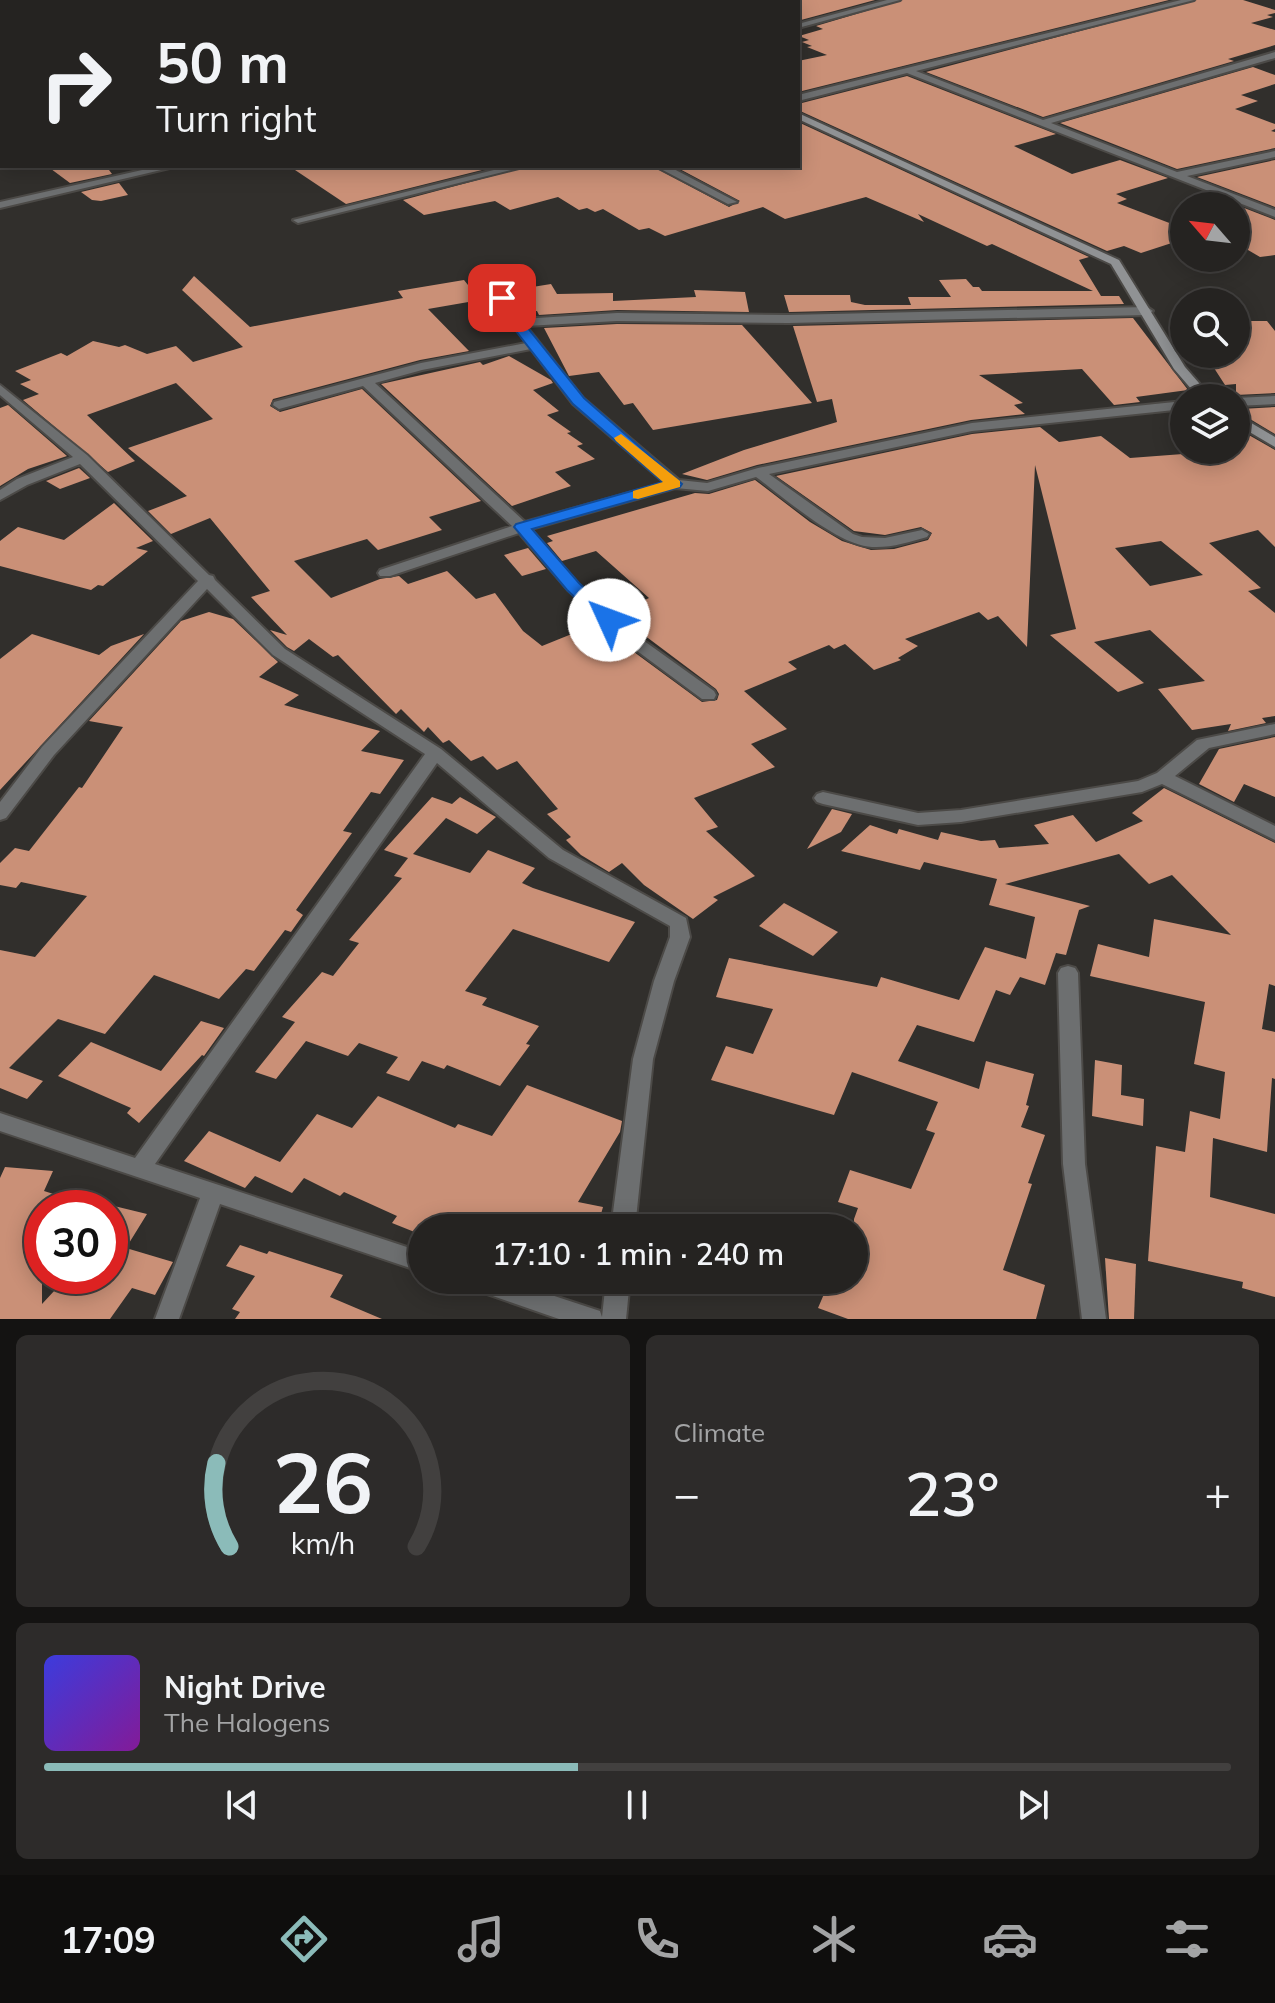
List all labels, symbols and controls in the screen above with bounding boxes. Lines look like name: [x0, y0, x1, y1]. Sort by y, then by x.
text: 50 m: [156, 27, 289, 97]
icon: right: [24, 32, 128, 136]
text: Turn right: [156, 96, 317, 141]
north arrow: [1170, 192, 1250, 272]
map controls: [1170, 192, 1250, 464]
pin: [468, 264, 536, 332]
icon: arrive: [480, 276, 524, 320]
button: search: [1170, 288, 1250, 368]
button: layers: [1170, 384, 1250, 464]
position arrow: [567, 578, 651, 662]
speed limit sign: 30: [24, 1190, 128, 1294]
text: 17:10 · 1 min · 240 m: [492, 1235, 784, 1273]
text: Climate: [674, 1416, 765, 1449]
text: 26: [273, 1429, 373, 1534]
text: 23°: [905, 1456, 1000, 1531]
text: −: [674, 1466, 700, 1521]
text: +: [1205, 1466, 1231, 1521]
text: km/h: [290, 1525, 355, 1561]
text: Night Drive: [164, 1668, 326, 1706]
text: The Halogens: [164, 1706, 330, 1739]
icon: previous: [220, 1783, 264, 1827]
icon: pause: [615, 1783, 659, 1827]
icon: next: [1011, 1783, 1055, 1827]
icon: directions: [276, 1911, 332, 1967]
icon: music: [453, 1911, 509, 1967]
icon: phone: [629, 1911, 685, 1967]
icon: climate: [806, 1911, 862, 1967]
icon: car: [982, 1911, 1038, 1967]
icon: filters: [1159, 1911, 1215, 1967]
text: 17:09: [60, 1917, 156, 1962]

